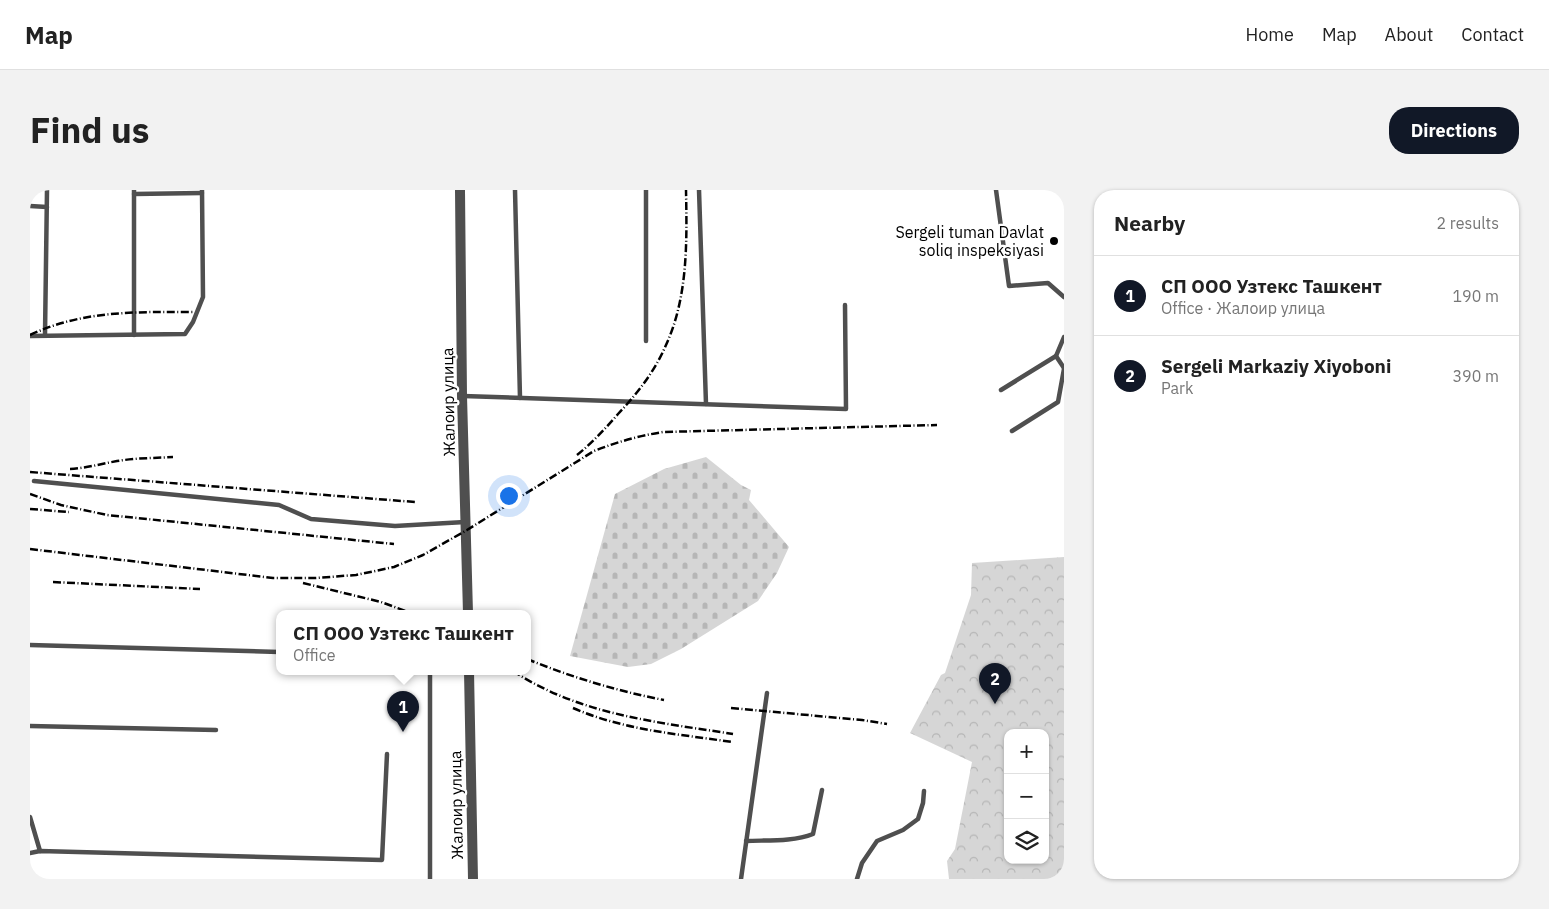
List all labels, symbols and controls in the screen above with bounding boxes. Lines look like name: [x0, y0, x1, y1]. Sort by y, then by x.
text: Map: [25, 19, 73, 51]
text: Home: [1246, 23, 1294, 46]
text: Map: [1322, 23, 1357, 46]
text: About: [1385, 23, 1433, 46]
text: Contact: [1461, 23, 1524, 46]
text: Find us: [30, 107, 149, 153]
button: Directions: [1389, 107, 1519, 154]
text: Nearby: [1114, 209, 1185, 237]
text: 2 results: [1436, 213, 1499, 233]
place label: Sergeli tuman Davlat soliq inspeksiyasi: [896, 222, 1044, 260]
marker: Sergeli tuman Davlat soliq inspeksiyasi: [1048, 235, 1060, 247]
text: СП ООО Узтекс Ташкент: [1161, 274, 1382, 298]
text: 1: [1125, 286, 1135, 306]
text: 190 m: [1452, 286, 1499, 306]
text: Office · Жалоир улица: [1161, 298, 1325, 318]
street label: Жалоир улица: [437, 347, 459, 457]
text: Sergeli Markaziy Xiyoboni: [1161, 354, 1391, 378]
text: 2: [1125, 366, 1135, 386]
text: 390 m: [1452, 366, 1499, 386]
text: Park: [1161, 378, 1193, 398]
your location: [496, 483, 522, 509]
popup: [276, 610, 531, 675]
text: СП ООО Узтекс Ташкент: [293, 621, 514, 645]
text: Office: [293, 645, 335, 665]
pin: 2: [979, 663, 1011, 704]
pin: 1: [387, 691, 419, 732]
map controls: [1004, 729, 1049, 864]
button: +: [1004, 729, 1049, 774]
street label: Жалоир улица: [445, 750, 467, 860]
button: −: [1004, 774, 1049, 819]
button: layers: [1004, 819, 1049, 864]

